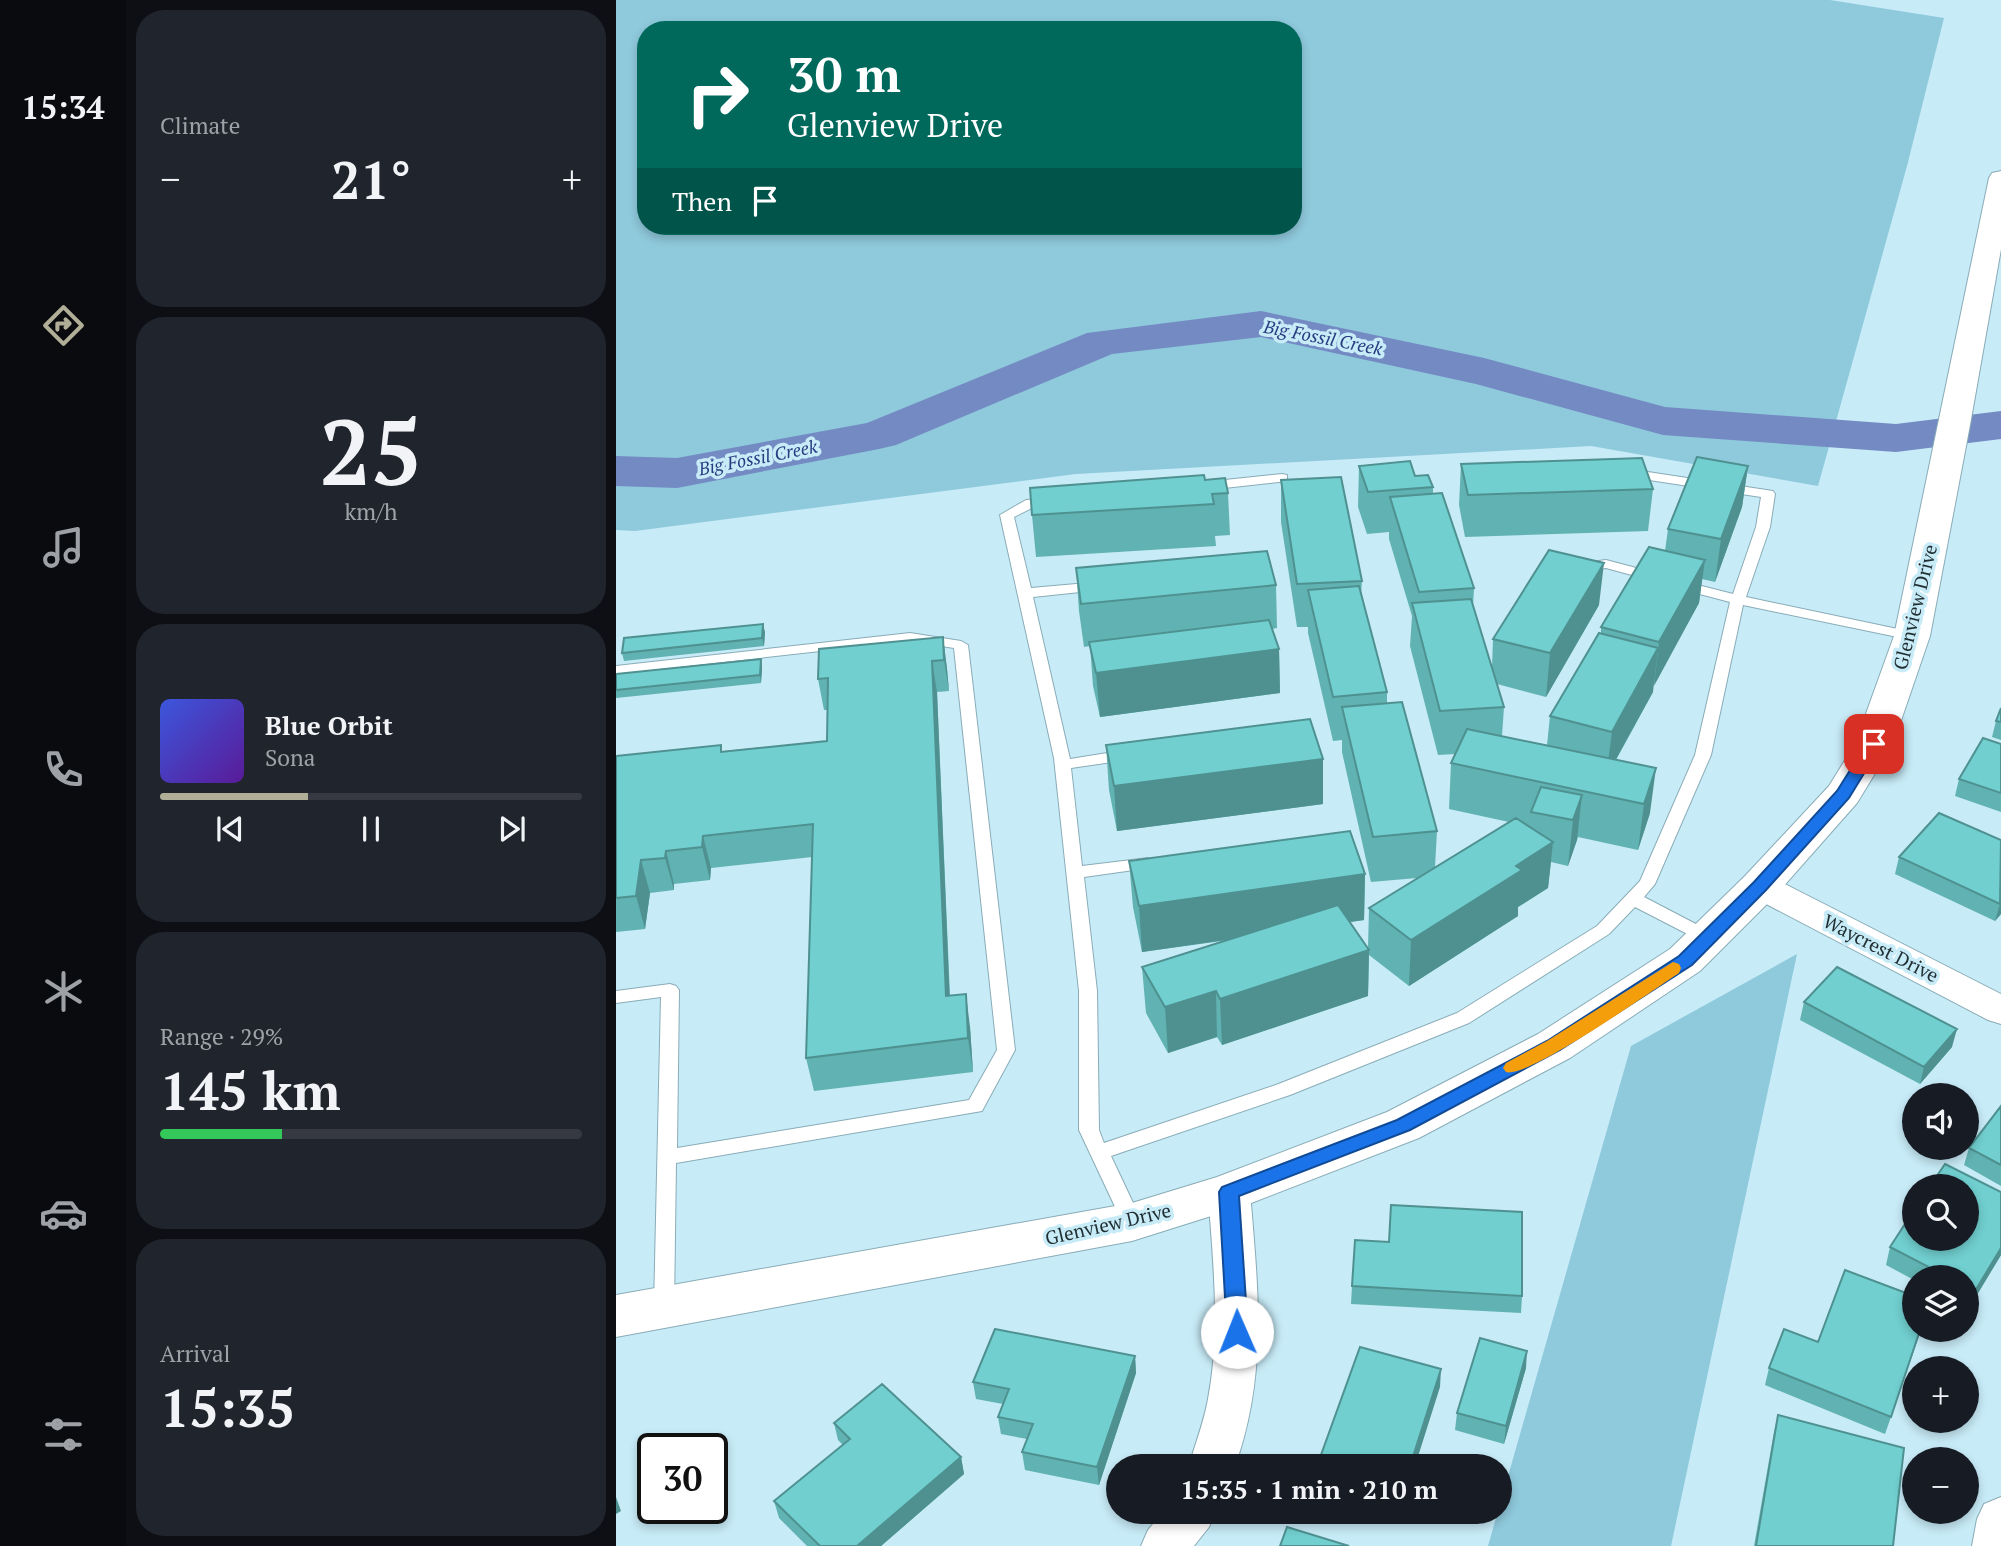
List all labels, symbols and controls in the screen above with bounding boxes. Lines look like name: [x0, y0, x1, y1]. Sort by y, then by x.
text: 30 m: [787, 41, 901, 106]
icon: right: [672, 49, 763, 140]
text: 15:34: [21, 86, 105, 128]
text: Glenview Drive: [787, 104, 1003, 146]
text: Climate: [160, 110, 240, 141]
text: 21°: [331, 145, 411, 214]
text: −: [160, 154, 180, 204]
text: +: [562, 154, 582, 204]
icon: arrive: [746, 182, 784, 220]
text: Then: [672, 184, 732, 218]
icon: directions: [39, 301, 88, 350]
water label: Big Fossil Creek: [1261, 314, 1385, 360]
text: 25: [320, 390, 422, 511]
water label: Big Fossil Creek: [695, 434, 820, 480]
text: km/h: [344, 496, 398, 527]
icon: music: [39, 523, 88, 572]
street label: Glenview Drive: [1887, 542, 1942, 672]
text: Blue Orbit: [265, 708, 393, 742]
pin: [1844, 714, 1904, 774]
icon: arrive: [1855, 725, 1893, 763]
text: Sona: [265, 742, 315, 773]
icon: phone: [39, 745, 88, 794]
icon: previous: [211, 810, 249, 848]
icon: pause: [352, 810, 390, 848]
icon: next: [493, 810, 531, 848]
street label: Waycrest Drive: [1819, 908, 1943, 987]
icon: climate: [39, 967, 88, 1016]
text: Range · 29%: [160, 1021, 283, 1052]
text: 145 km: [160, 1056, 341, 1125]
map controls: [1902, 1083, 1979, 1524]
button: sound: [1902, 1083, 1979, 1160]
button: search: [1902, 1174, 1979, 1251]
icon: car: [39, 1189, 88, 1238]
street label: Glenview Drive: [1043, 1197, 1173, 1250]
button: layers: [1902, 1265, 1979, 1342]
position arrow: [1200, 1295, 1274, 1369]
text: Arrival: [160, 1338, 231, 1369]
button: +: [1902, 1356, 1979, 1433]
text: 15:35: [160, 1373, 295, 1442]
icon: filters: [39, 1410, 88, 1459]
speed limit sign: 30: [637, 1433, 728, 1524]
button: −: [1902, 1447, 1979, 1524]
text: 15:35 · 1 min · 210 m: [1180, 1472, 1438, 1506]

